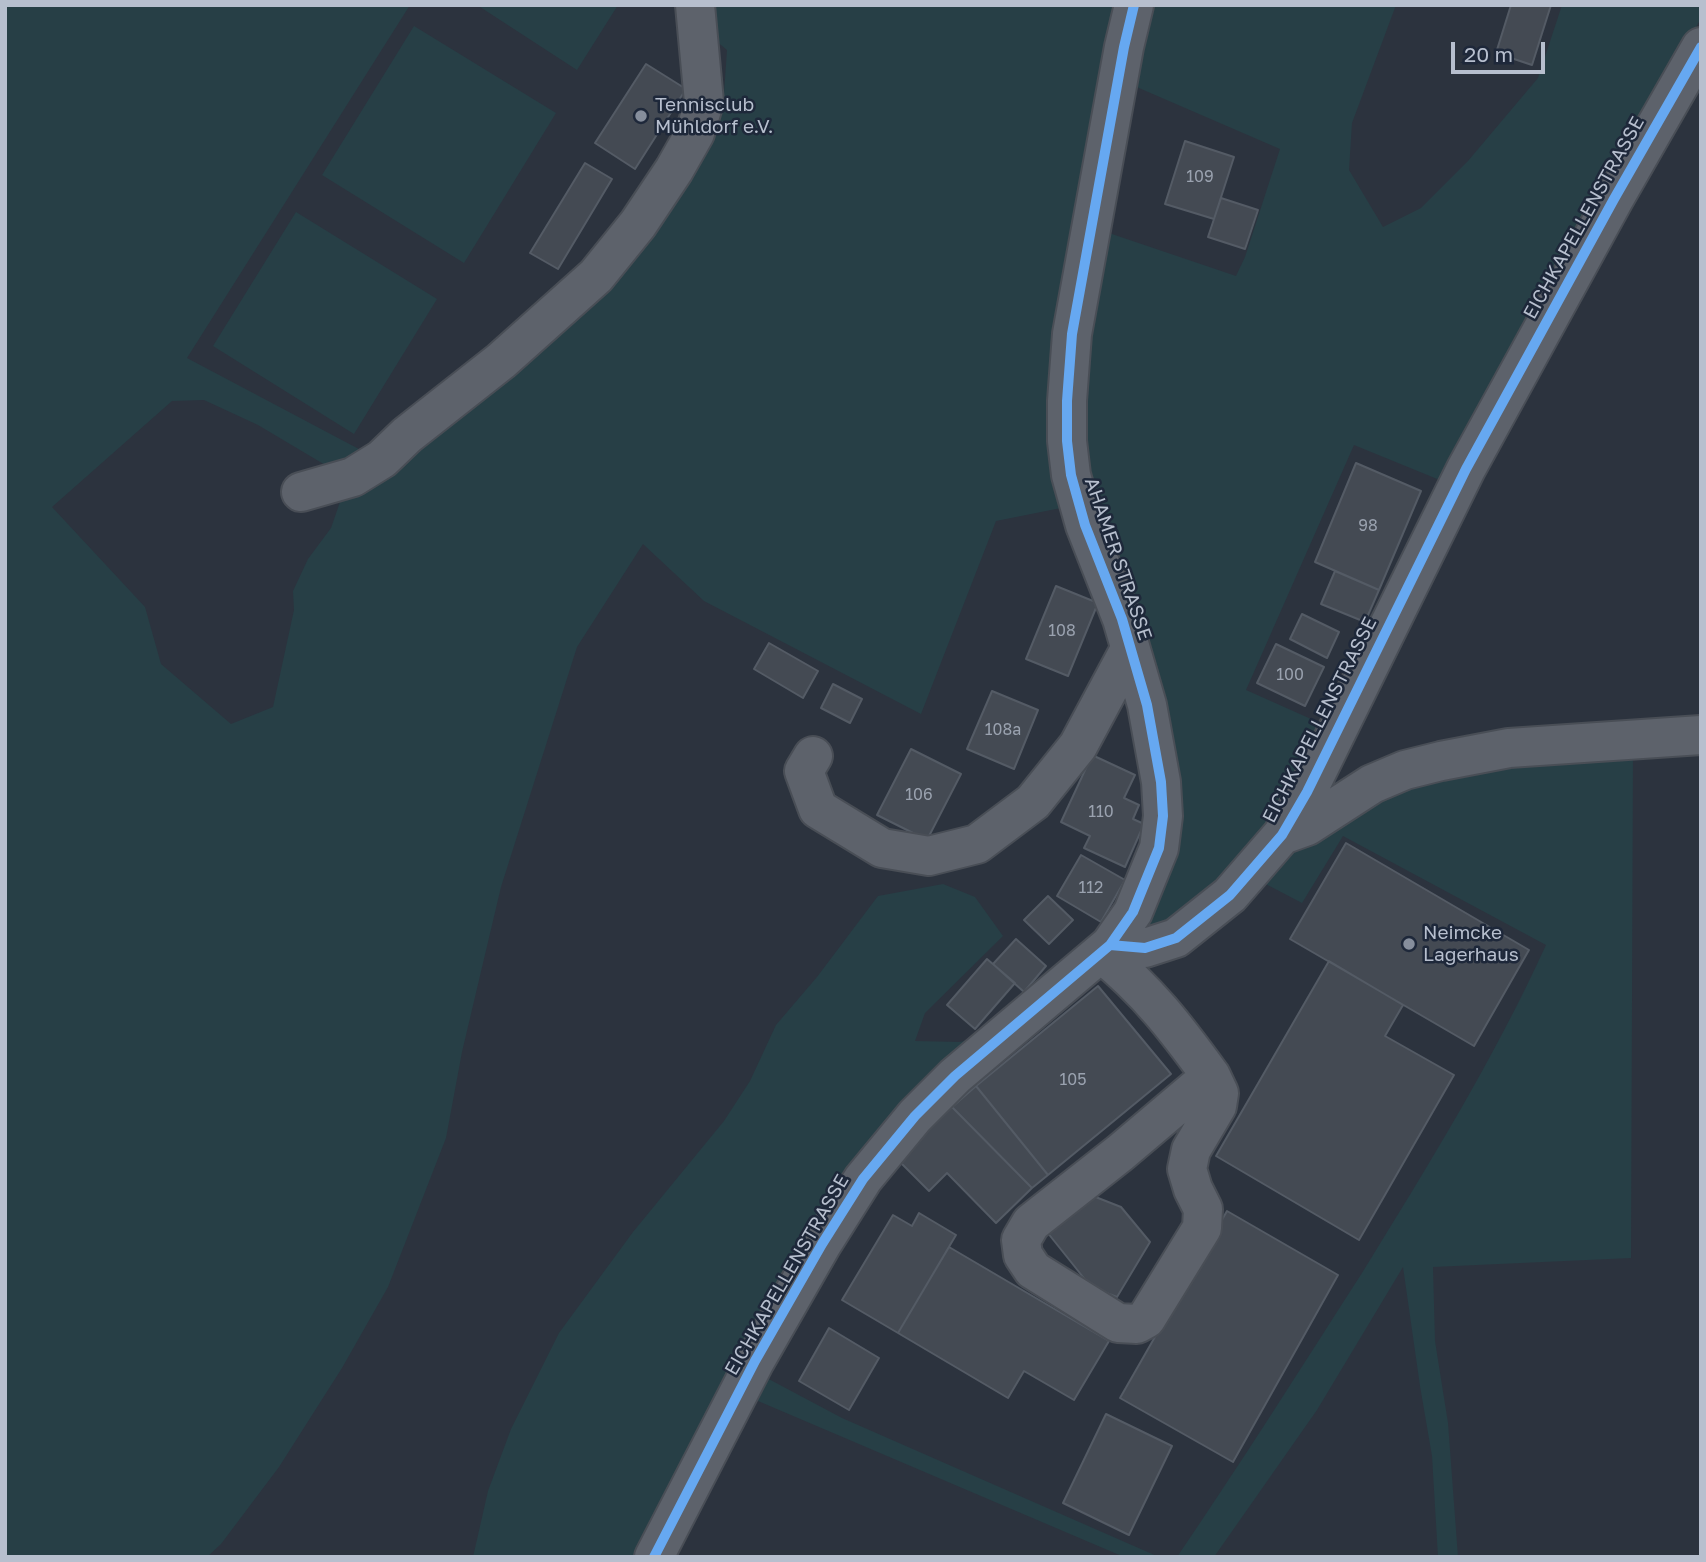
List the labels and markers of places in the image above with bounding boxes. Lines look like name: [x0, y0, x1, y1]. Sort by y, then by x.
place label: Tennisclub Mühldorf e.V.: [655, 94, 773, 138]
marker: Tennisclub Mühldorf e.V.: [633, 108, 649, 124]
place label: Neimcke Lagerhaus: [1423, 922, 1519, 966]
marker: Neimcke Lagerhaus: [1401, 936, 1417, 952]

